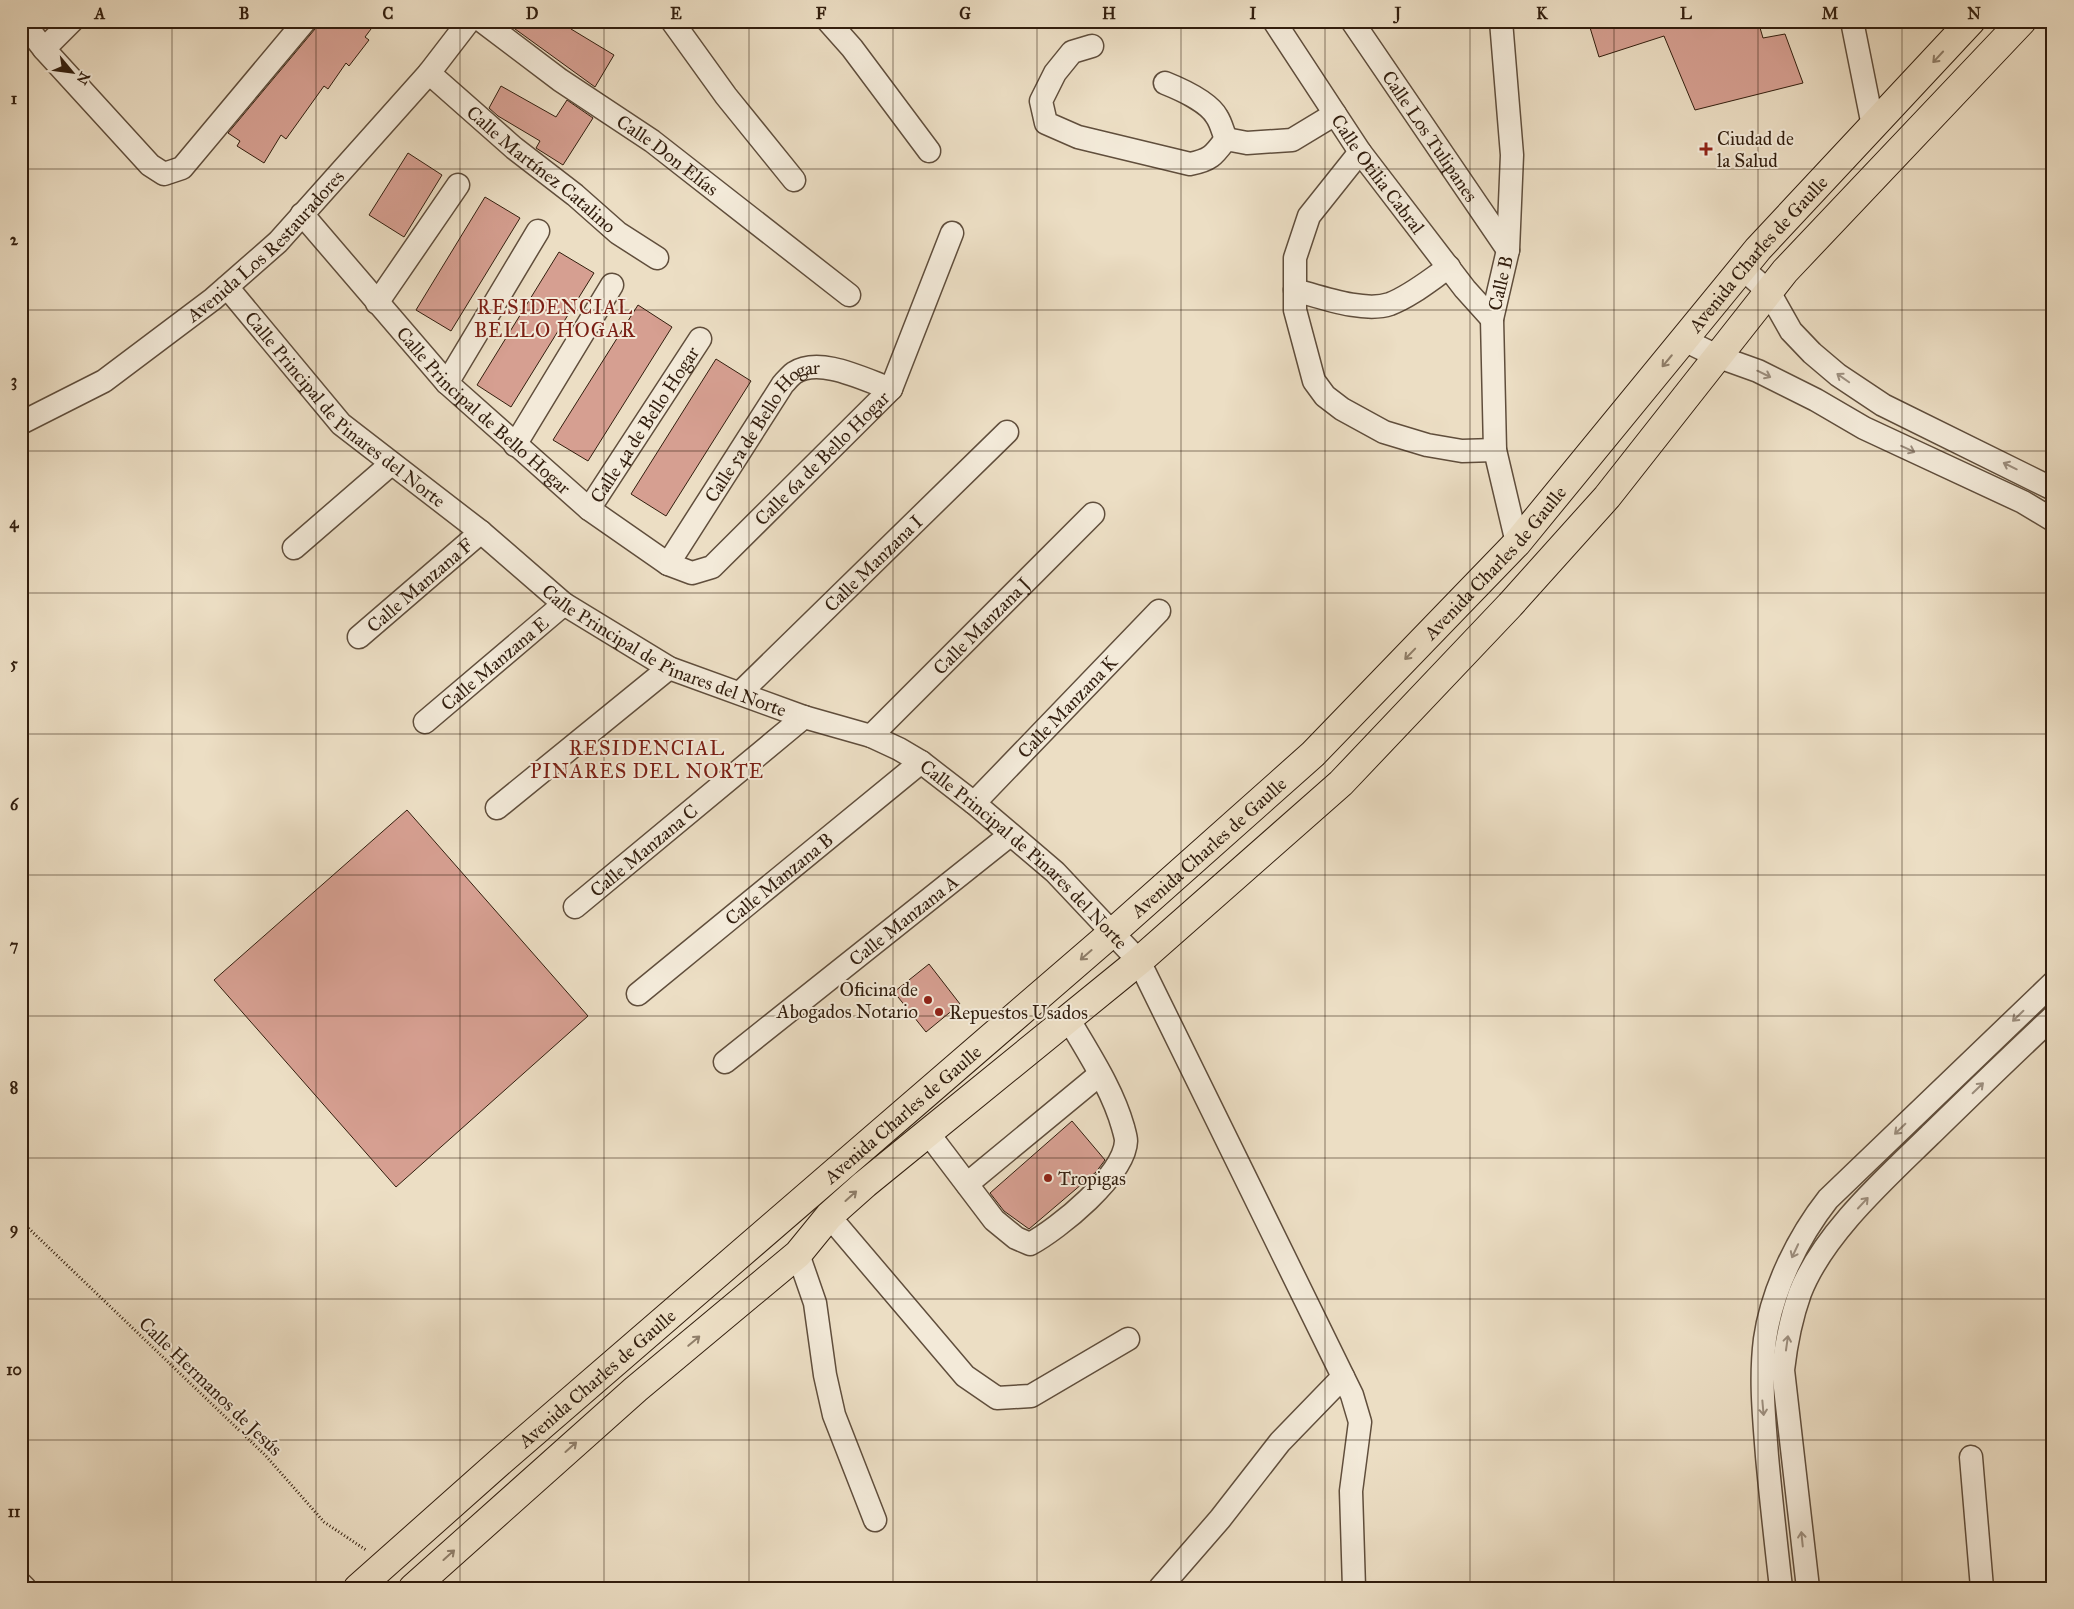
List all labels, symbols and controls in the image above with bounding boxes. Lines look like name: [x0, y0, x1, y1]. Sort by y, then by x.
text: A: [94, 4, 106, 23]
text: B: [239, 4, 249, 23]
text: C: [383, 4, 394, 23]
text: D: [526, 4, 539, 23]
text: E: [670, 4, 682, 23]
text: F: [816, 4, 827, 23]
text: G: [959, 4, 971, 23]
text: H: [1102, 4, 1116, 23]
text: I: [1250, 4, 1257, 23]
text: J: [1393, 4, 1402, 24]
text: K: [1536, 4, 1548, 23]
text: L: [1680, 4, 1692, 23]
text: M: [1822, 4, 1839, 23]
text: N: [1967, 4, 1981, 23]
north arrow: [48, 48, 98, 98]
one-way arrow: [1932, 50, 1944, 63]
street label: Calle Los Tulipanes: [1377, 66, 1483, 206]
text: N: [73, 69, 93, 87]
text: 1: [11, 89, 18, 108]
street label: Calle Martínez Catalino: [462, 101, 621, 238]
street label: Calle Don Elías: [612, 110, 723, 201]
street label: Calle Otilia Cabral: [1326, 110, 1430, 239]
place label: Ciudad de la Salud: [1717, 127, 1794, 172]
marker: Ciudad de la Salud: [1699, 142, 1713, 156]
street label: Avenida Los Restauradores: [181, 165, 349, 327]
street label: Avenida Charles de Gaulle: [1683, 171, 1833, 338]
text: 2: [10, 230, 19, 249]
street label: Calle B: [1483, 253, 1518, 313]
district label: RESIDENCIAL BELLO HOGAR: [474, 295, 636, 342]
street label: Calle Principal de Pinares del Norte: [240, 307, 450, 512]
street label: Calle Principal de Bello Hogar: [392, 322, 576, 500]
street label: Calle 4a de Bello Hogar: [585, 341, 704, 507]
one-way arrow: [1661, 354, 1672, 367]
street label: Calle 5a de Bello Hogar: [700, 356, 821, 507]
one-way arrow: [1756, 370, 1771, 379]
text: 3: [11, 371, 17, 391]
one-way arrow: [1836, 373, 1850, 383]
street label: Calle 6a de Bello Hogar: [750, 386, 895, 530]
one-way arrow: [1900, 444, 1915, 454]
one-way arrow: [2002, 461, 2017, 471]
street label: Avenida Charles de Gaulle: [1418, 481, 1571, 645]
street label: Calle Manzana I: [819, 510, 927, 616]
text: 4: [10, 513, 20, 533]
street label: Calle Manzana F: [362, 533, 478, 637]
street label: Calle Manzana J: [928, 572, 1036, 679]
street label: Calle Principal de Pinares del Norte: [537, 579, 790, 722]
street label: Calle Manzana E: [436, 611, 553, 716]
one-way arrow: [1404, 648, 1416, 660]
street label: Calle Manzana K: [1013, 650, 1122, 763]
text: 5: [10, 654, 18, 673]
district label: RESIDENCIAL PINARES DEL NORTE: [530, 736, 764, 783]
street label: Calle Principal de Pinares del Norte: [915, 755, 1133, 954]
street label: Avenida Charles de Gaulle: [1126, 772, 1291, 923]
text: 6: [10, 795, 19, 814]
street label: Calle Manzana C: [585, 799, 702, 902]
street label: Calle Manzana B: [720, 828, 838, 930]
street label: Calle Manzana A: [844, 870, 963, 971]
text: 7: [10, 936, 19, 955]
one-way arrow: [1080, 949, 1093, 961]
place label: Oficina de Abogados Notario: [776, 978, 918, 1024]
marker: Oficina de Abogados Notario: [922, 994, 934, 1006]
place label: Repuestos Usados: [949, 1001, 1088, 1024]
marker: Repuestos Usados: [933, 1006, 945, 1018]
one-way arrow: [2011, 1010, 2024, 1022]
street label: Avenida Charles de Gaulle: [819, 1040, 986, 1189]
text: 8: [10, 1078, 18, 1097]
one-way arrow: [1972, 1082, 1984, 1094]
one-way arrow: [1894, 1123, 1906, 1135]
place label: Tropigas: [1058, 1167, 1126, 1191]
marker: Tropigas: [1042, 1172, 1054, 1184]
one-way arrow: [845, 1190, 858, 1202]
one-way arrow: [1857, 1197, 1869, 1209]
text: 9: [10, 1219, 18, 1239]
one-way arrow: [1790, 1243, 1800, 1258]
street label: Avenida Charles de Gaulle: [513, 1304, 681, 1453]
street label: Calle Hermanos de Jesús: [134, 1312, 287, 1461]
one-way arrow: [1782, 1335, 1792, 1351]
one-way arrow: [687, 1336, 700, 1347]
text: 10: [6, 1360, 22, 1379]
one-way arrow: [1758, 1400, 1768, 1416]
one-way arrow: [564, 1442, 577, 1453]
text: 11: [8, 1502, 21, 1521]
one-way arrow: [1797, 1532, 1807, 1548]
one-way arrow: [443, 1550, 456, 1561]

